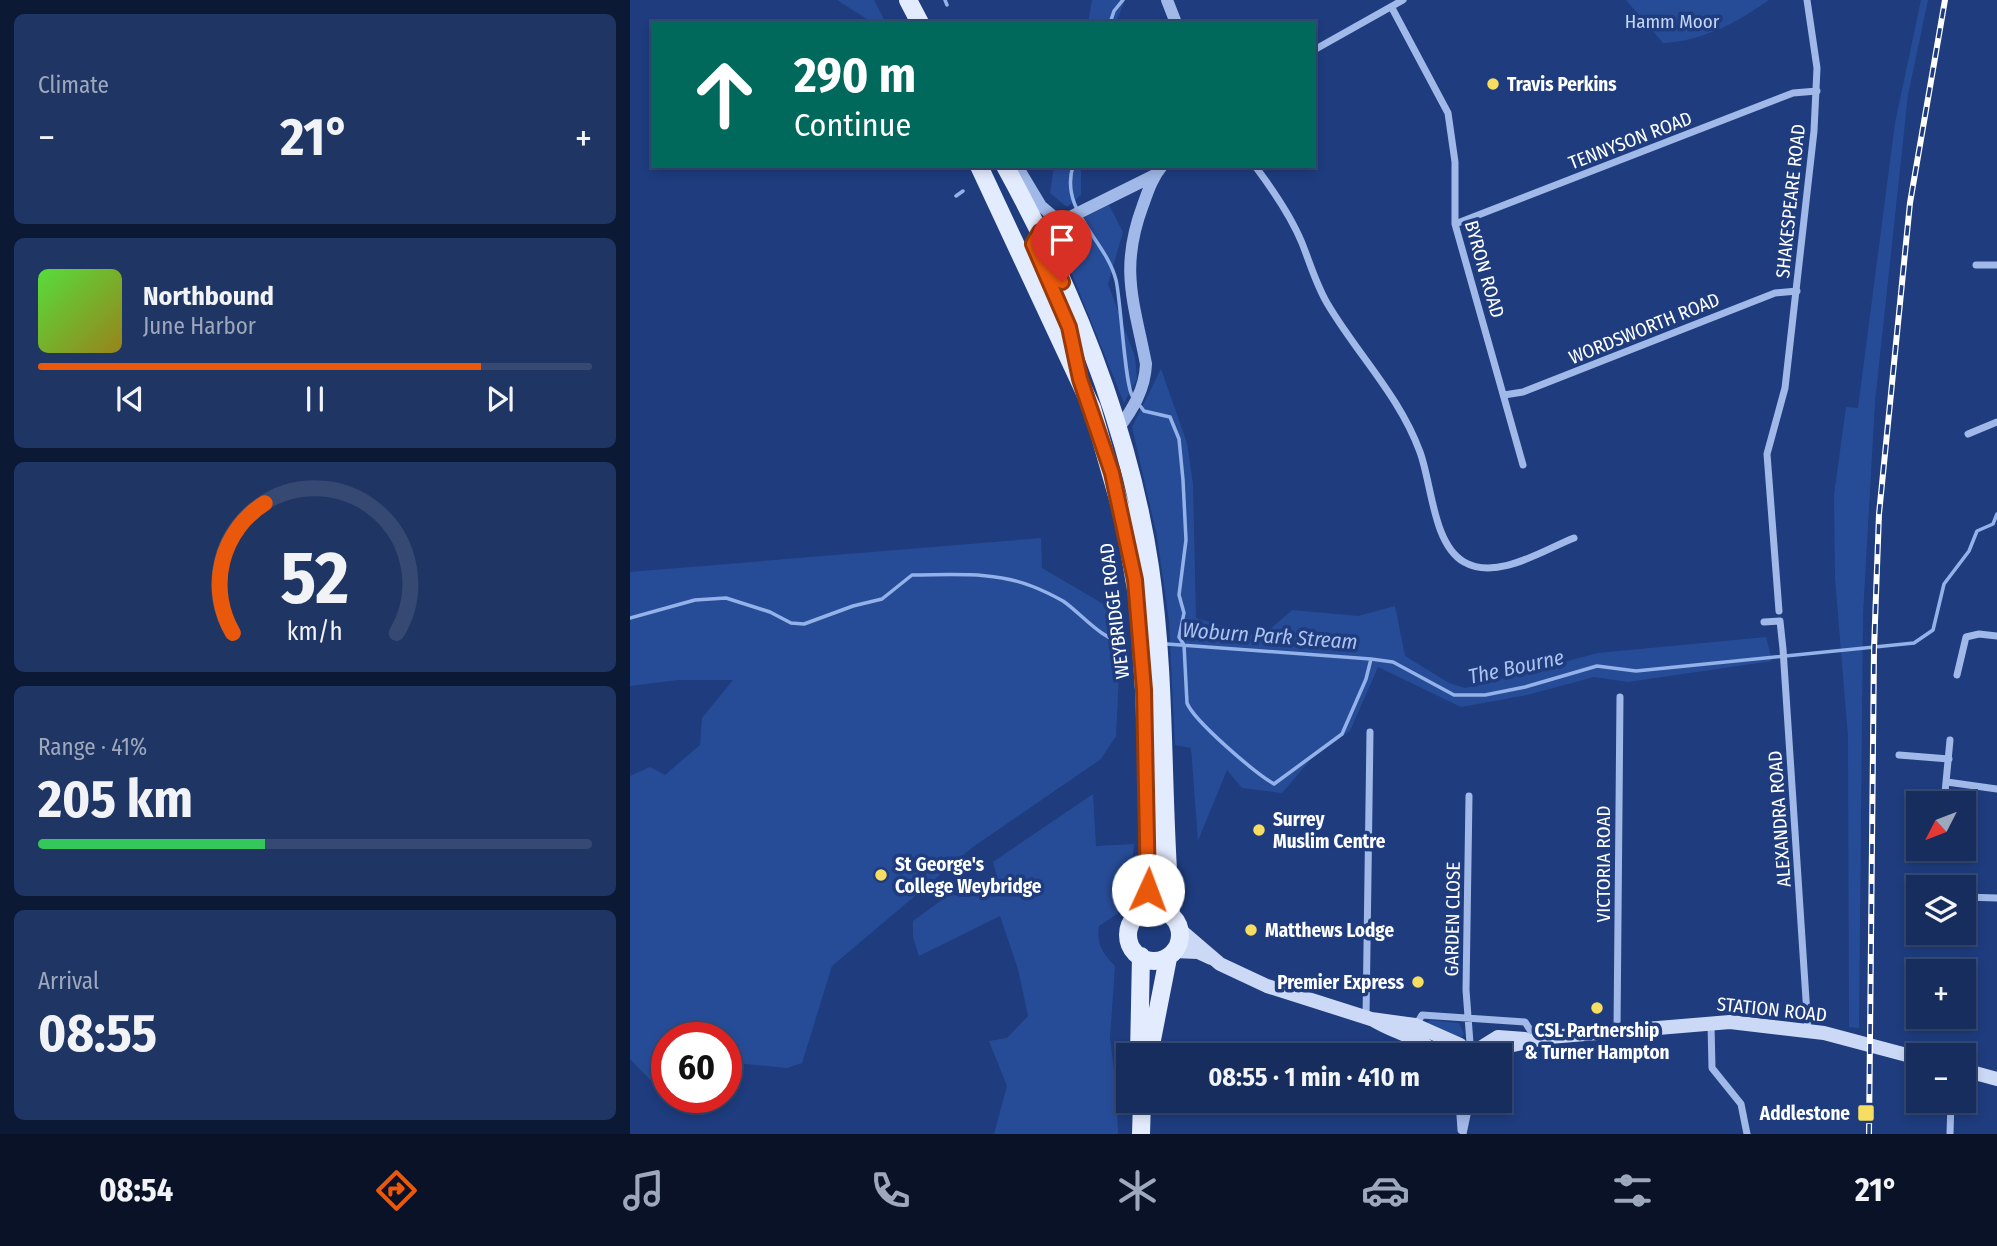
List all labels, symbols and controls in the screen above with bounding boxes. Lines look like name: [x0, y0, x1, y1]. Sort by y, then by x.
park label: Hamm Moor: [1625, 10, 1720, 33]
text: 290 m: [794, 46, 916, 105]
icon: ahead: [679, 49, 770, 140]
text: Climate: [38, 71, 109, 99]
place label: Travis Perkins: [1507, 73, 1617, 96]
marker: Travis Perkins: [1485, 76, 1501, 92]
text: 21°: [280, 106, 350, 169]
text: Continue: [794, 106, 911, 144]
street label: TENNYSON ROAD: [1565, 106, 1695, 175]
text: −: [38, 115, 55, 161]
text: +: [575, 115, 592, 161]
street label: SHAKESPEARE ROAD: [1771, 123, 1810, 279]
pin: [1032, 210, 1092, 282]
street label: BYRON ROAD: [1460, 218, 1509, 321]
icon: arrive: [1043, 221, 1081, 259]
text: Northbound: [143, 281, 274, 312]
street label: WORDSWORTH ROAD: [1565, 288, 1723, 369]
text: June Harbor: [143, 312, 256, 340]
icon: previous: [111, 380, 149, 418]
icon: pause: [296, 380, 334, 418]
icon: next: [481, 380, 519, 418]
text: 52: [281, 535, 349, 622]
street label: WEYBRIDGE ROAD: [1095, 542, 1134, 680]
text: km/h: [287, 617, 343, 647]
water label: Woburn Park Stream: [1182, 617, 1358, 655]
water label: The Bourne: [1466, 644, 1566, 690]
text: Range · 41%: [38, 733, 147, 761]
street label: ALEXANDRA ROAD: [1763, 750, 1796, 888]
text: 205 km: [38, 768, 193, 831]
north arrow: [1906, 791, 1976, 861]
map controls: [1906, 791, 1976, 1113]
street label: VICTORIA ROAD: [1592, 806, 1615, 922]
place label: Surrey Muslim Centre: [1273, 808, 1386, 853]
marker: Surrey Muslim Centre: [1251, 822, 1267, 838]
place label: St George's College Weybridge: [895, 853, 1042, 898]
position arrow: [1111, 853, 1185, 927]
street label: GARDEN CLOSE: [1440, 861, 1465, 977]
marker: St George's College Weybridge: [873, 867, 889, 883]
button: layers: [1906, 875, 1976, 945]
place label: Matthews Lodge: [1265, 919, 1394, 942]
marker: Matthews Lodge: [1243, 922, 1259, 938]
button: +: [1906, 959, 1976, 1029]
text: Arrival: [38, 967, 99, 995]
place label: Premier Express: [1277, 971, 1405, 994]
marker: Premier Express: [1410, 974, 1426, 990]
street label: STATION ROAD: [1716, 992, 1828, 1027]
marker: CSL Partnership & Turner Hampton: [1589, 1000, 1605, 1016]
text: 08:55: [38, 1002, 157, 1065]
place label: CSL Partnership & Turner Hampton: [1524, 1019, 1670, 1064]
speed limit sign: 60: [651, 1022, 742, 1113]
button: −: [1906, 1043, 1976, 1113]
text: 08:55 · 1 min · 410 m: [1208, 1062, 1420, 1093]
place label: Addlestone: [1759, 1102, 1850, 1125]
marker: Addlestone: [1856, 1103, 1876, 1123]
icon: directions: [372, 1166, 421, 1215]
icon: music: [619, 1166, 668, 1215]
icon: phone: [866, 1166, 915, 1215]
icon: climate: [1113, 1166, 1162, 1215]
icon: car: [1361, 1166, 1410, 1215]
icon: filters: [1608, 1166, 1657, 1215]
text: 08:54: [99, 1171, 173, 1209]
text: 21°: [1855, 1171, 1898, 1209]

